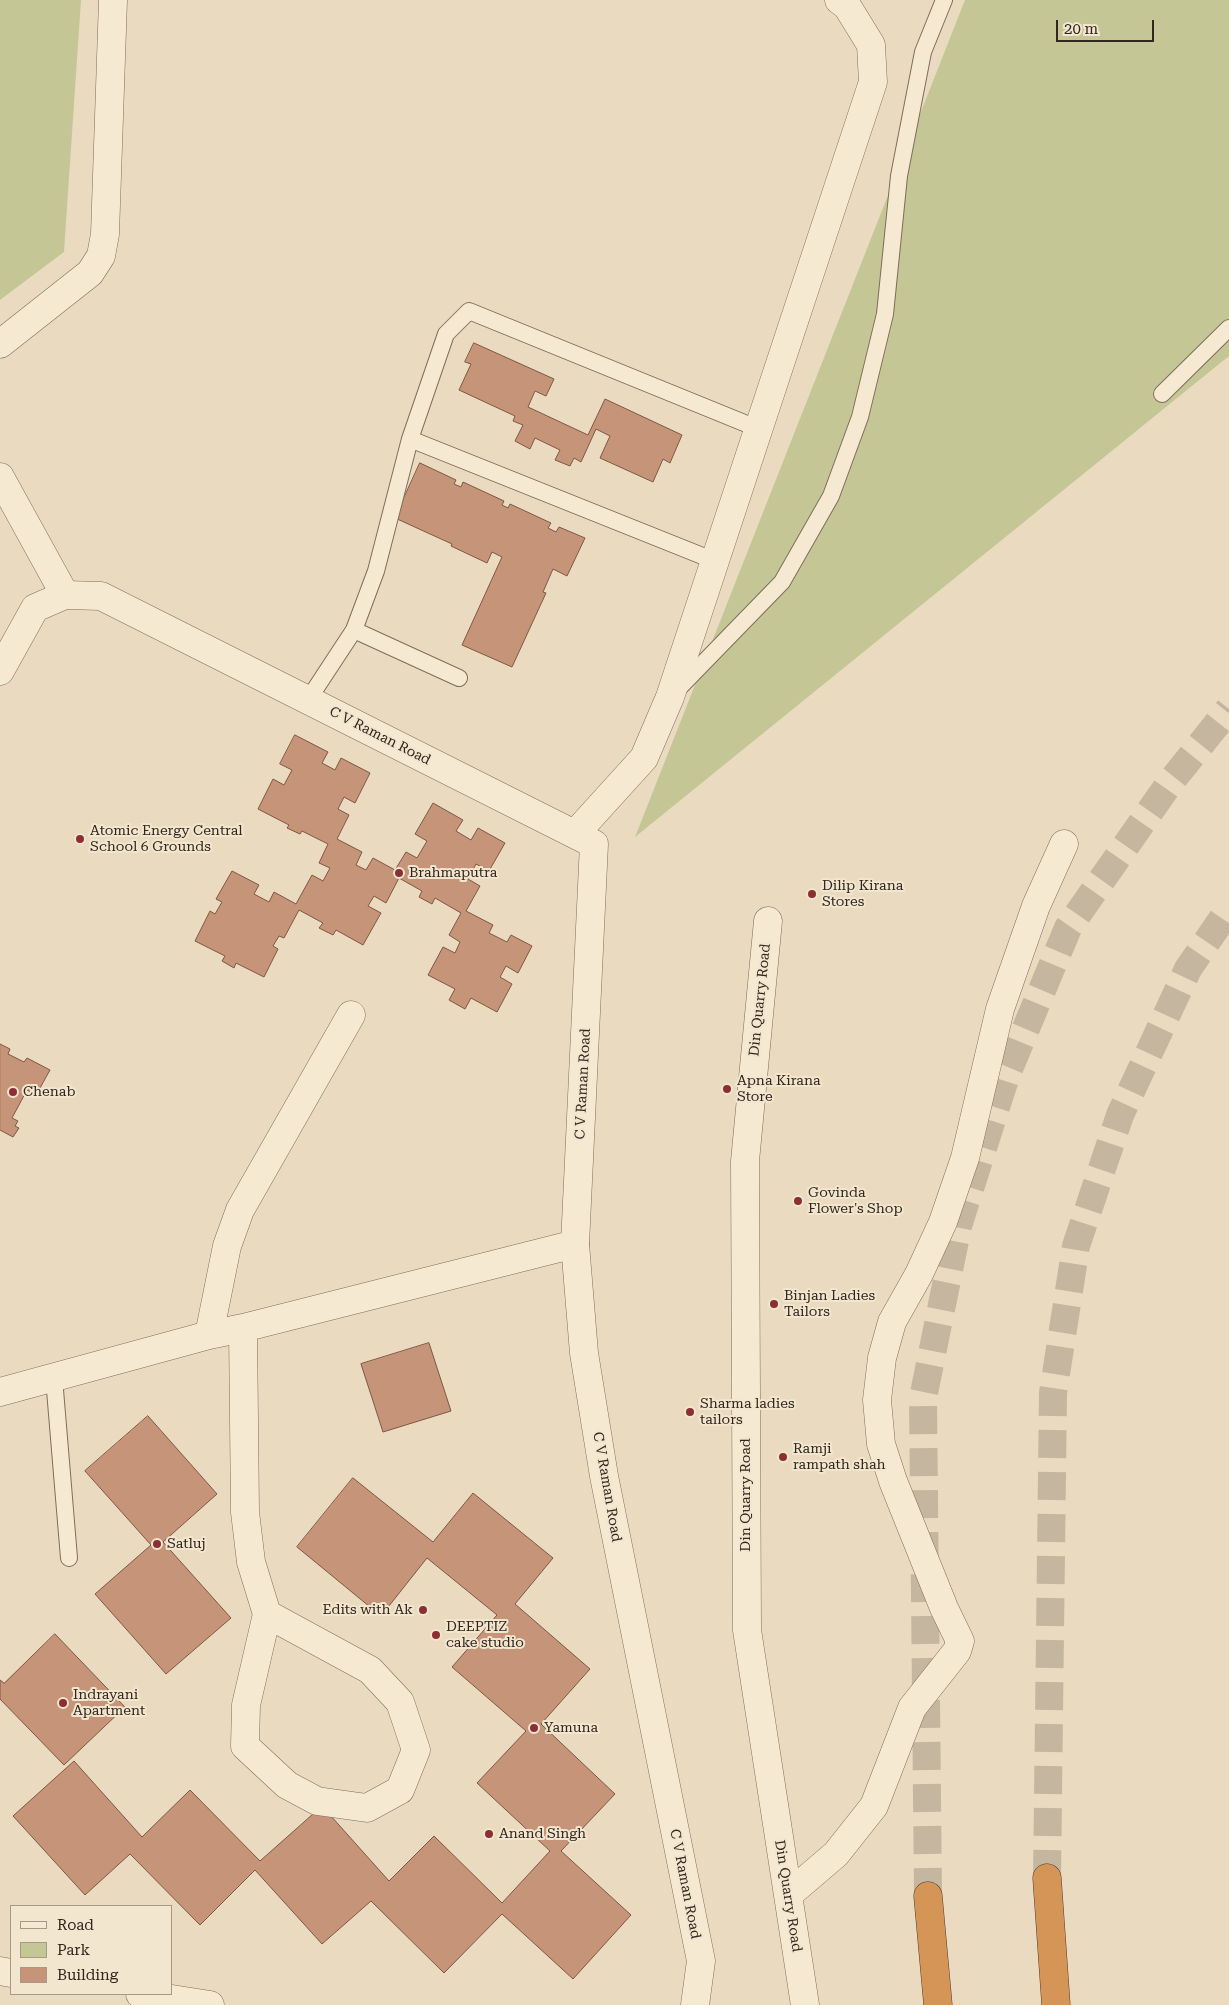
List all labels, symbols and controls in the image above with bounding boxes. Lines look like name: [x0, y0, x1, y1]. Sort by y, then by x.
scale bar: [1059, 10, 1156, 42]
text: 20 m: [1064, 20, 1098, 38]
street label: C V Raman Road: [327, 703, 433, 769]
place label: Atomic Energy Central School 6 Grounds: [90, 823, 243, 856]
marker: Atomic Energy Central School 6 Grounds: [74, 833, 86, 845]
place label: Brahmaputra: [409, 865, 497, 881]
marker: Brahmaputra: [393, 867, 405, 879]
place label: Dilip Kirana Stores: [822, 878, 903, 910]
marker: Dilip Kirana Stores: [806, 888, 818, 900]
street label: Din Quarry Road: [746, 943, 774, 1057]
street label: C V Raman Road: [572, 1028, 594, 1140]
place label: Apna Kirana Store: [737, 1073, 821, 1106]
marker: Apna Kirana Store: [721, 1083, 733, 1095]
place label: Chenab: [23, 1084, 75, 1100]
marker: Chenab: [7, 1086, 19, 1098]
place label: Govinda Flower's Shop: [808, 1185, 903, 1218]
marker: Govinda Flower's Shop: [792, 1195, 804, 1207]
place label: Binjan Ladies Tailors: [784, 1288, 875, 1320]
marker: Binjan Ladies Tailors: [768, 1298, 780, 1310]
place label: Sharma ladies tailors: [700, 1396, 795, 1428]
marker: Sharma ladies tailors: [684, 1406, 696, 1418]
street label: C V Raman Road: [589, 1431, 625, 1543]
street label: Din Quarry Road: [738, 1438, 754, 1552]
place label: Ramji rampath shah: [793, 1441, 886, 1474]
marker: Ramji rampath shah: [777, 1451, 789, 1463]
place label: Satluj: [167, 1536, 206, 1552]
marker: Satluj: [151, 1538, 163, 1550]
place label: Edits with Ak: [322, 1602, 413, 1618]
marker: Edits with Ak: [417, 1604, 429, 1616]
place label: DEEPTIZ cake studio: [446, 1619, 524, 1651]
marker: DEEPTIZ cake studio: [430, 1629, 442, 1641]
place label: Indrayani Apartment: [73, 1687, 145, 1720]
marker: Indrayani Apartment: [57, 1697, 69, 1709]
place label: Yamuna: [544, 1720, 598, 1736]
marker: Yamuna: [528, 1722, 540, 1734]
place label: Anand Singh: [499, 1826, 586, 1842]
marker: Anand Singh: [483, 1828, 495, 1840]
street label: C V Raman Road: [666, 1828, 704, 1940]
street label: Din Quarry Road: [771, 1839, 805, 1953]
legend: [10, 1905, 172, 1995]
text: Road: [57, 1916, 94, 1934]
text: Park: [57, 1941, 90, 1959]
text: Building: [57, 1966, 118, 1984]

